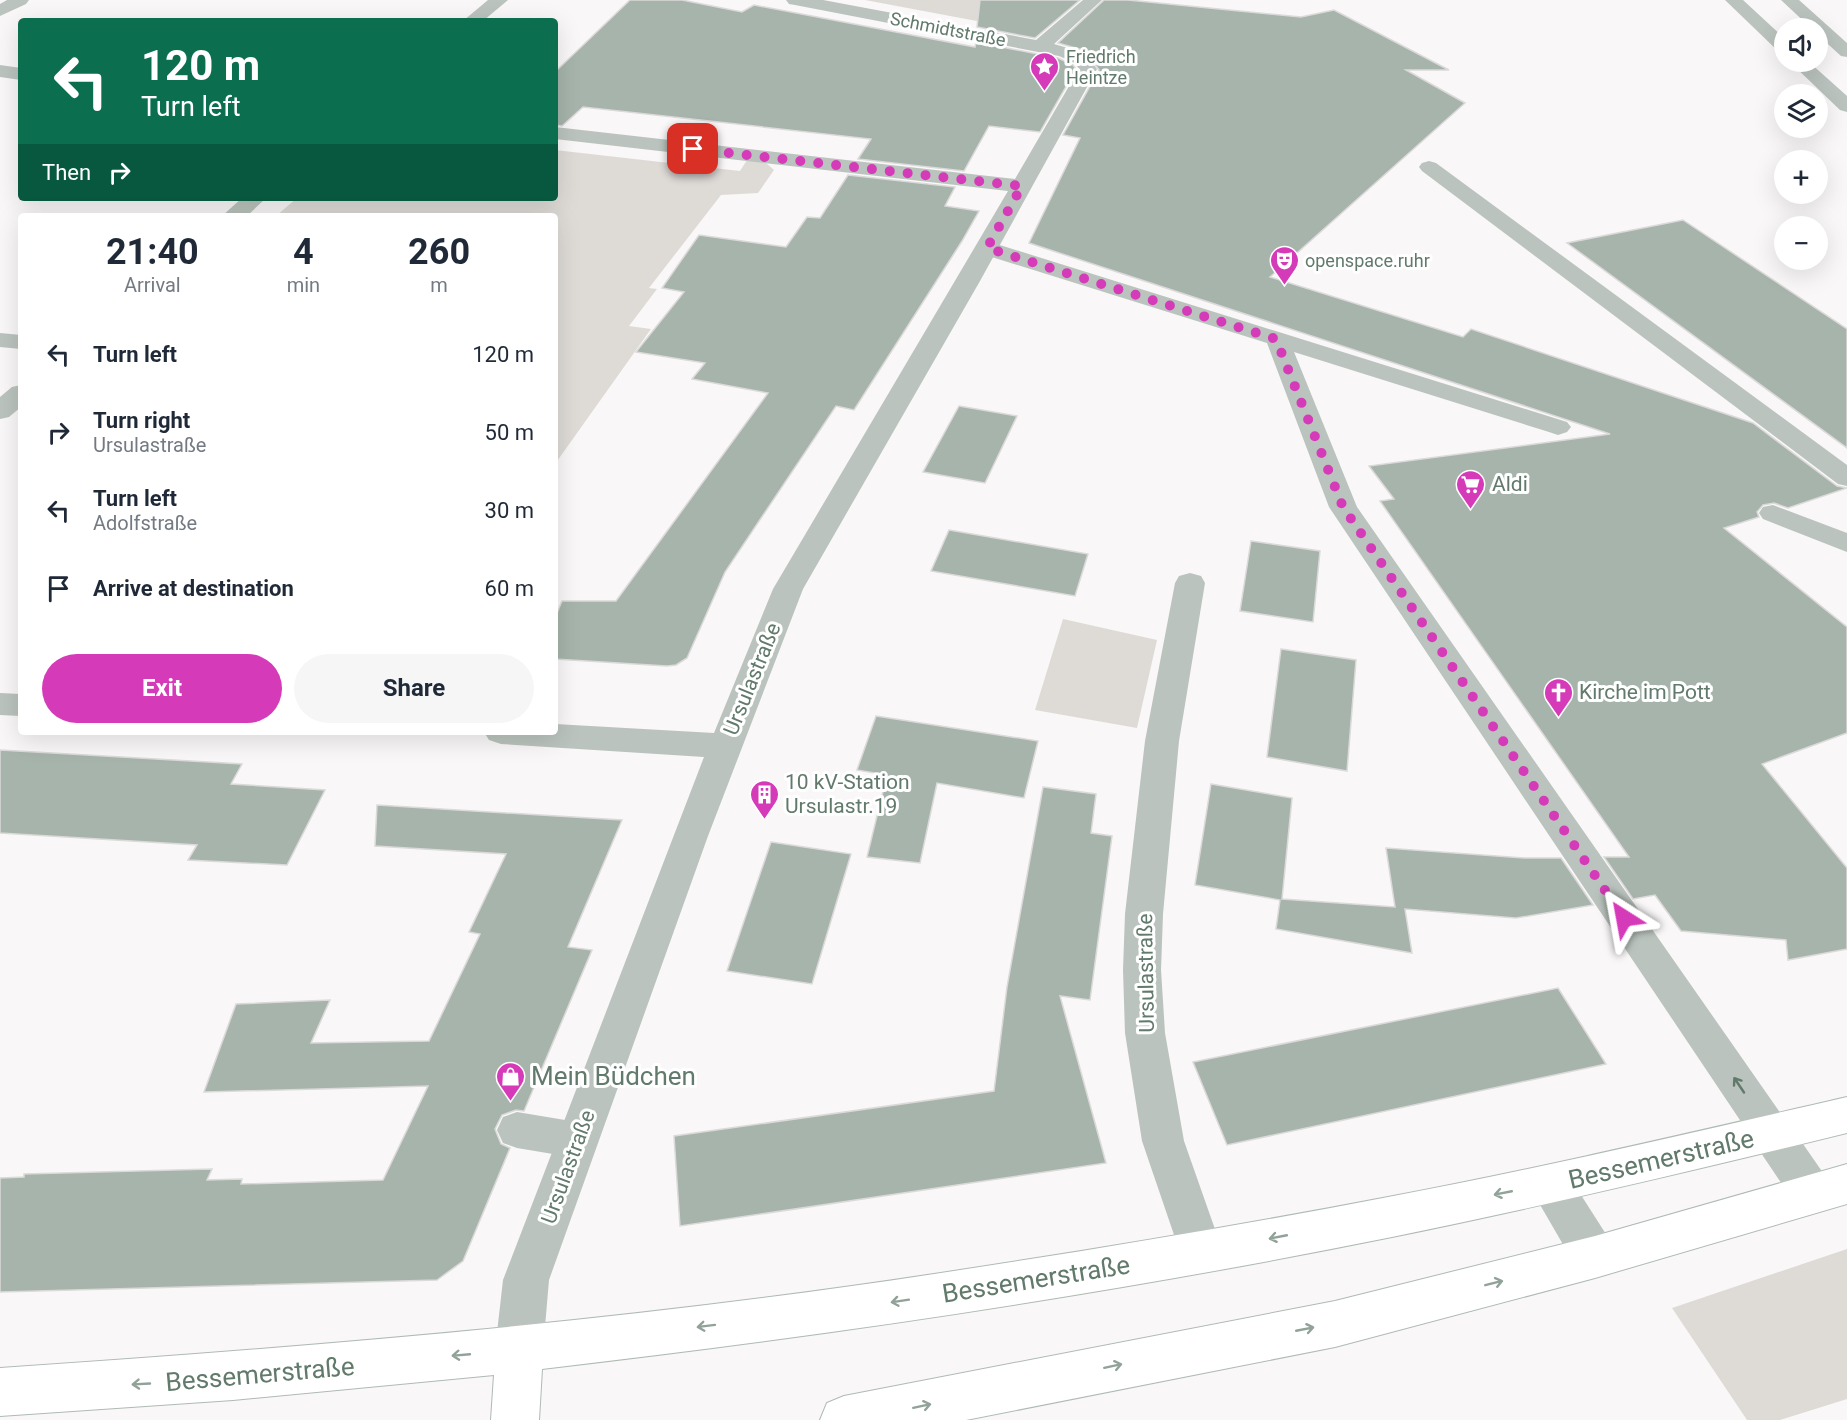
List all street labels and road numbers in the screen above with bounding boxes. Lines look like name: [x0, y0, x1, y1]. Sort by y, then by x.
street label: Schmidtstraße: [888, 8, 1008, 50]
street label: Ursulastraße: [719, 619, 785, 739]
street label: Ursulastraße: [1133, 913, 1159, 1033]
street label: Ursulastraße: [536, 1107, 600, 1227]
street label: Bessemerstraße: [1565, 1123, 1757, 1195]
street label: Bessemerstraße: [940, 1249, 1132, 1309]
street label: Bessemerstraße: [164, 1351, 356, 1397]

